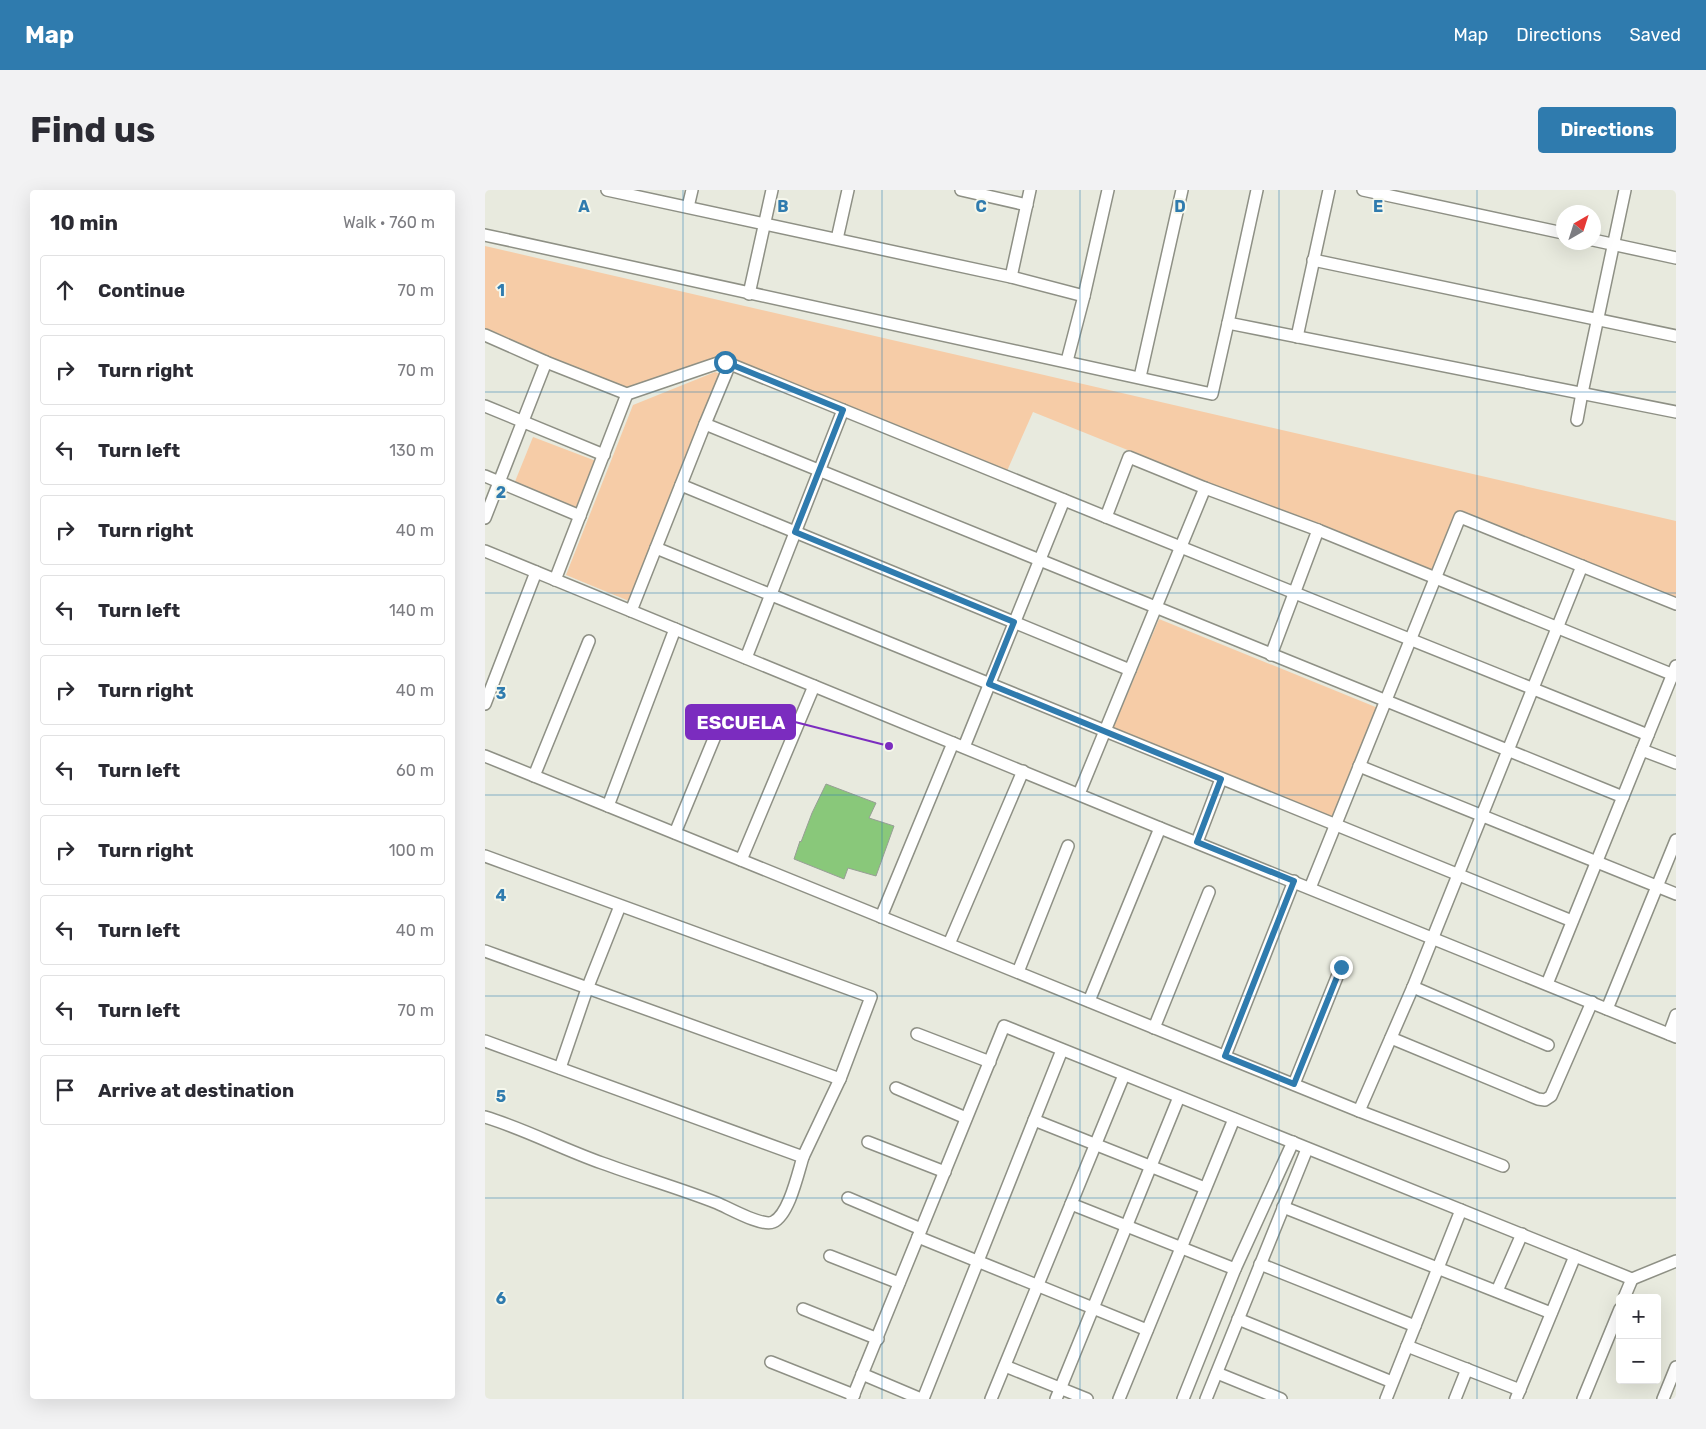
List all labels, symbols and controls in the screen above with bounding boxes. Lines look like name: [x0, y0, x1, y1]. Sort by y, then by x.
text: Map: [25, 21, 74, 49]
text: Map: [1453, 24, 1488, 46]
text: Directions: [1516, 24, 1602, 46]
text: Saved: [1630, 24, 1681, 46]
button: Directions: [1538, 107, 1676, 153]
text: Find us: [30, 109, 155, 151]
text: A: [578, 197, 590, 216]
text: B: [777, 197, 789, 216]
text: C: [975, 197, 987, 216]
text: D: [1174, 197, 1186, 216]
text: E: [1373, 197, 1383, 216]
north arrow: [1556, 205, 1601, 250]
text: 10 min: [50, 210, 118, 235]
text: Walk · 760 m: [343, 213, 435, 232]
icon: ahead: [51, 276, 79, 304]
text: Continue: [98, 279, 185, 302]
text: 70 m: [397, 281, 434, 300]
text: 1: [497, 281, 505, 300]
route start: [714, 351, 737, 374]
icon: right: [51, 356, 79, 384]
text: Turn right: [98, 359, 193, 382]
text: 70 m: [397, 361, 434, 380]
icon: left: [51, 436, 79, 464]
text: Turn left: [98, 439, 180, 462]
text: 130 m: [389, 441, 434, 460]
text: 2: [496, 483, 506, 502]
icon: right: [51, 516, 79, 544]
text: Turn right: [98, 519, 193, 542]
text: 40 m: [396, 521, 434, 540]
icon: left: [51, 596, 79, 624]
text: Turn left: [98, 599, 180, 622]
text: 140 m: [389, 601, 434, 620]
icon: right: [51, 676, 79, 704]
text: Turn right: [98, 679, 193, 702]
text: 40 m: [396, 681, 434, 700]
text: 3: [496, 684, 506, 703]
callout: ESCUELA: [686, 705, 795, 739]
text: ESCUELA: [697, 711, 786, 734]
icon: left: [51, 756, 79, 784]
text: Turn left: [98, 759, 180, 782]
text: 60 m: [396, 761, 434, 780]
icon: right: [51, 836, 79, 864]
text: Turn right: [98, 839, 193, 862]
text: 100 m: [389, 841, 434, 860]
text: 4: [496, 886, 507, 905]
icon: left: [51, 916, 79, 944]
text: Turn left: [98, 919, 180, 942]
text: 40 m: [396, 921, 434, 940]
route end: [1330, 956, 1353, 979]
icon: left: [51, 996, 79, 1024]
text: Turn left: [98, 999, 180, 1022]
text: 70 m: [397, 1001, 434, 1020]
icon: arrive: [51, 1076, 79, 1104]
text: Arrive at destination: [98, 1079, 294, 1102]
text: 5: [496, 1087, 506, 1106]
text: 6: [496, 1289, 506, 1308]
map controls: [1616, 1294, 1661, 1384]
button: +: [1616, 1294, 1661, 1339]
button: −: [1616, 1339, 1661, 1384]

